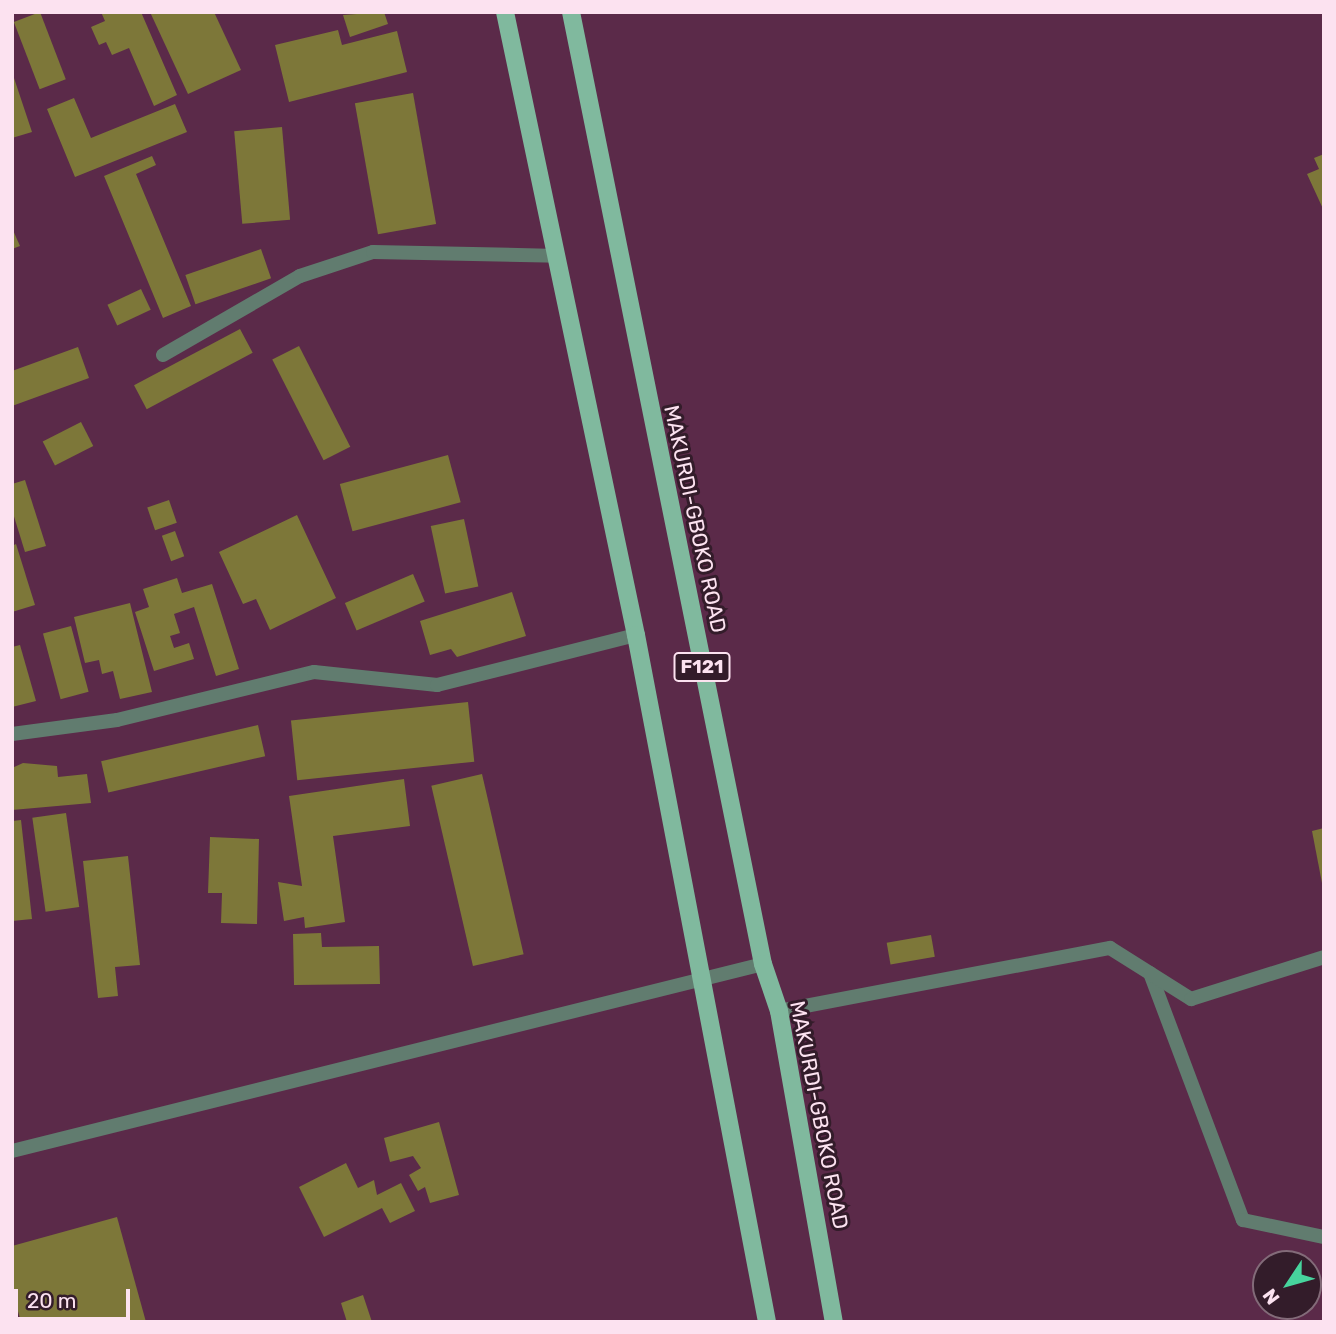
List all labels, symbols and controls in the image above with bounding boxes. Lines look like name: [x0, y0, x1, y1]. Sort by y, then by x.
street label: MAKURDI-GBOKO ROAD: [659, 403, 731, 635]
road number: F121: [672, 652, 732, 682]
street label: MAKURDI-GBOKO ROAD: [784, 999, 854, 1231]
north arrow: [1252, 1250, 1322, 1320]
scale bar: [18, 1274, 133, 1318]
text: N: [1258, 1284, 1285, 1309]
text: 20 m: [27, 1288, 76, 1313]

